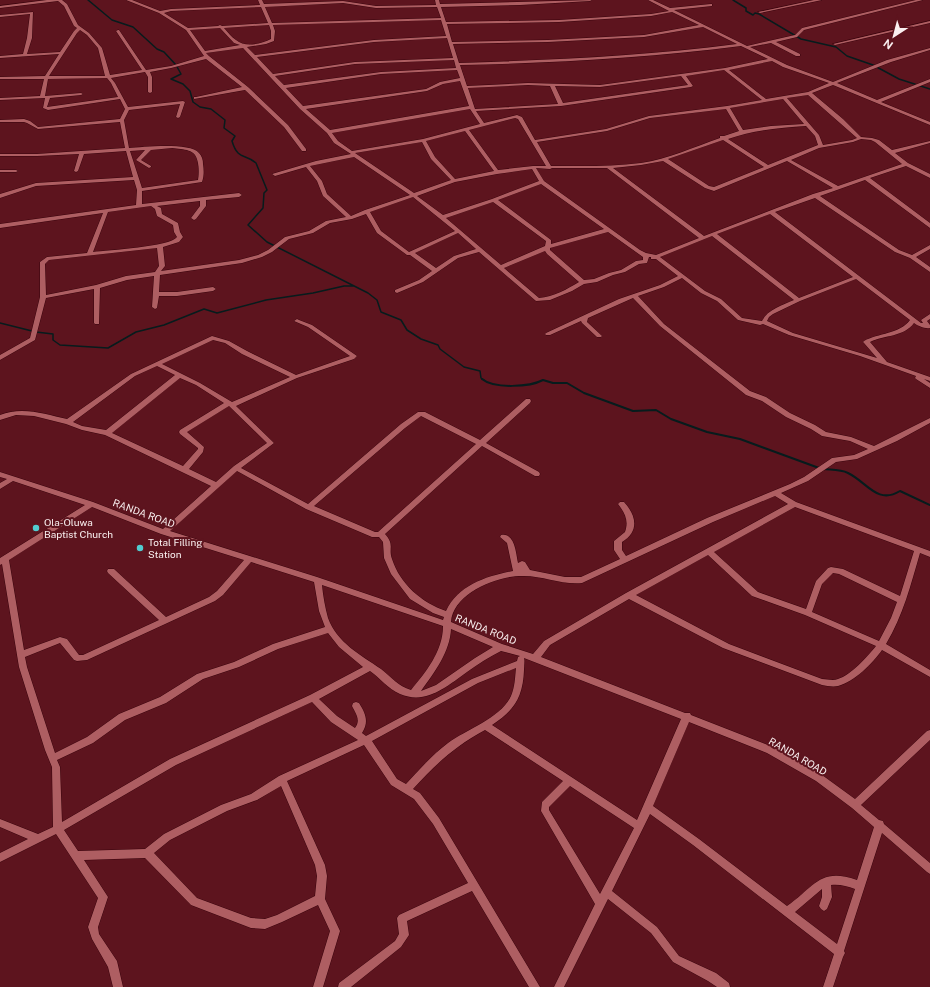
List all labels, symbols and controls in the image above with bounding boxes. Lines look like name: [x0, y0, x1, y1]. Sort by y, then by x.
north arrow: [874, 16, 914, 56]
text: N: [881, 37, 895, 51]
street label: RANDA ROAD: [111, 496, 177, 530]
place label: Ola-Oluwa Baptist Church: [44, 516, 113, 540]
marker: Ola-Oluwa Baptist Church: [31, 523, 41, 533]
place label: Total Filling Station: [148, 536, 202, 560]
marker: Total Filling Station: [135, 543, 145, 553]
street label: RANDA ROAD: [453, 611, 519, 647]
street label: RANDA ROAD: [767, 734, 829, 778]

